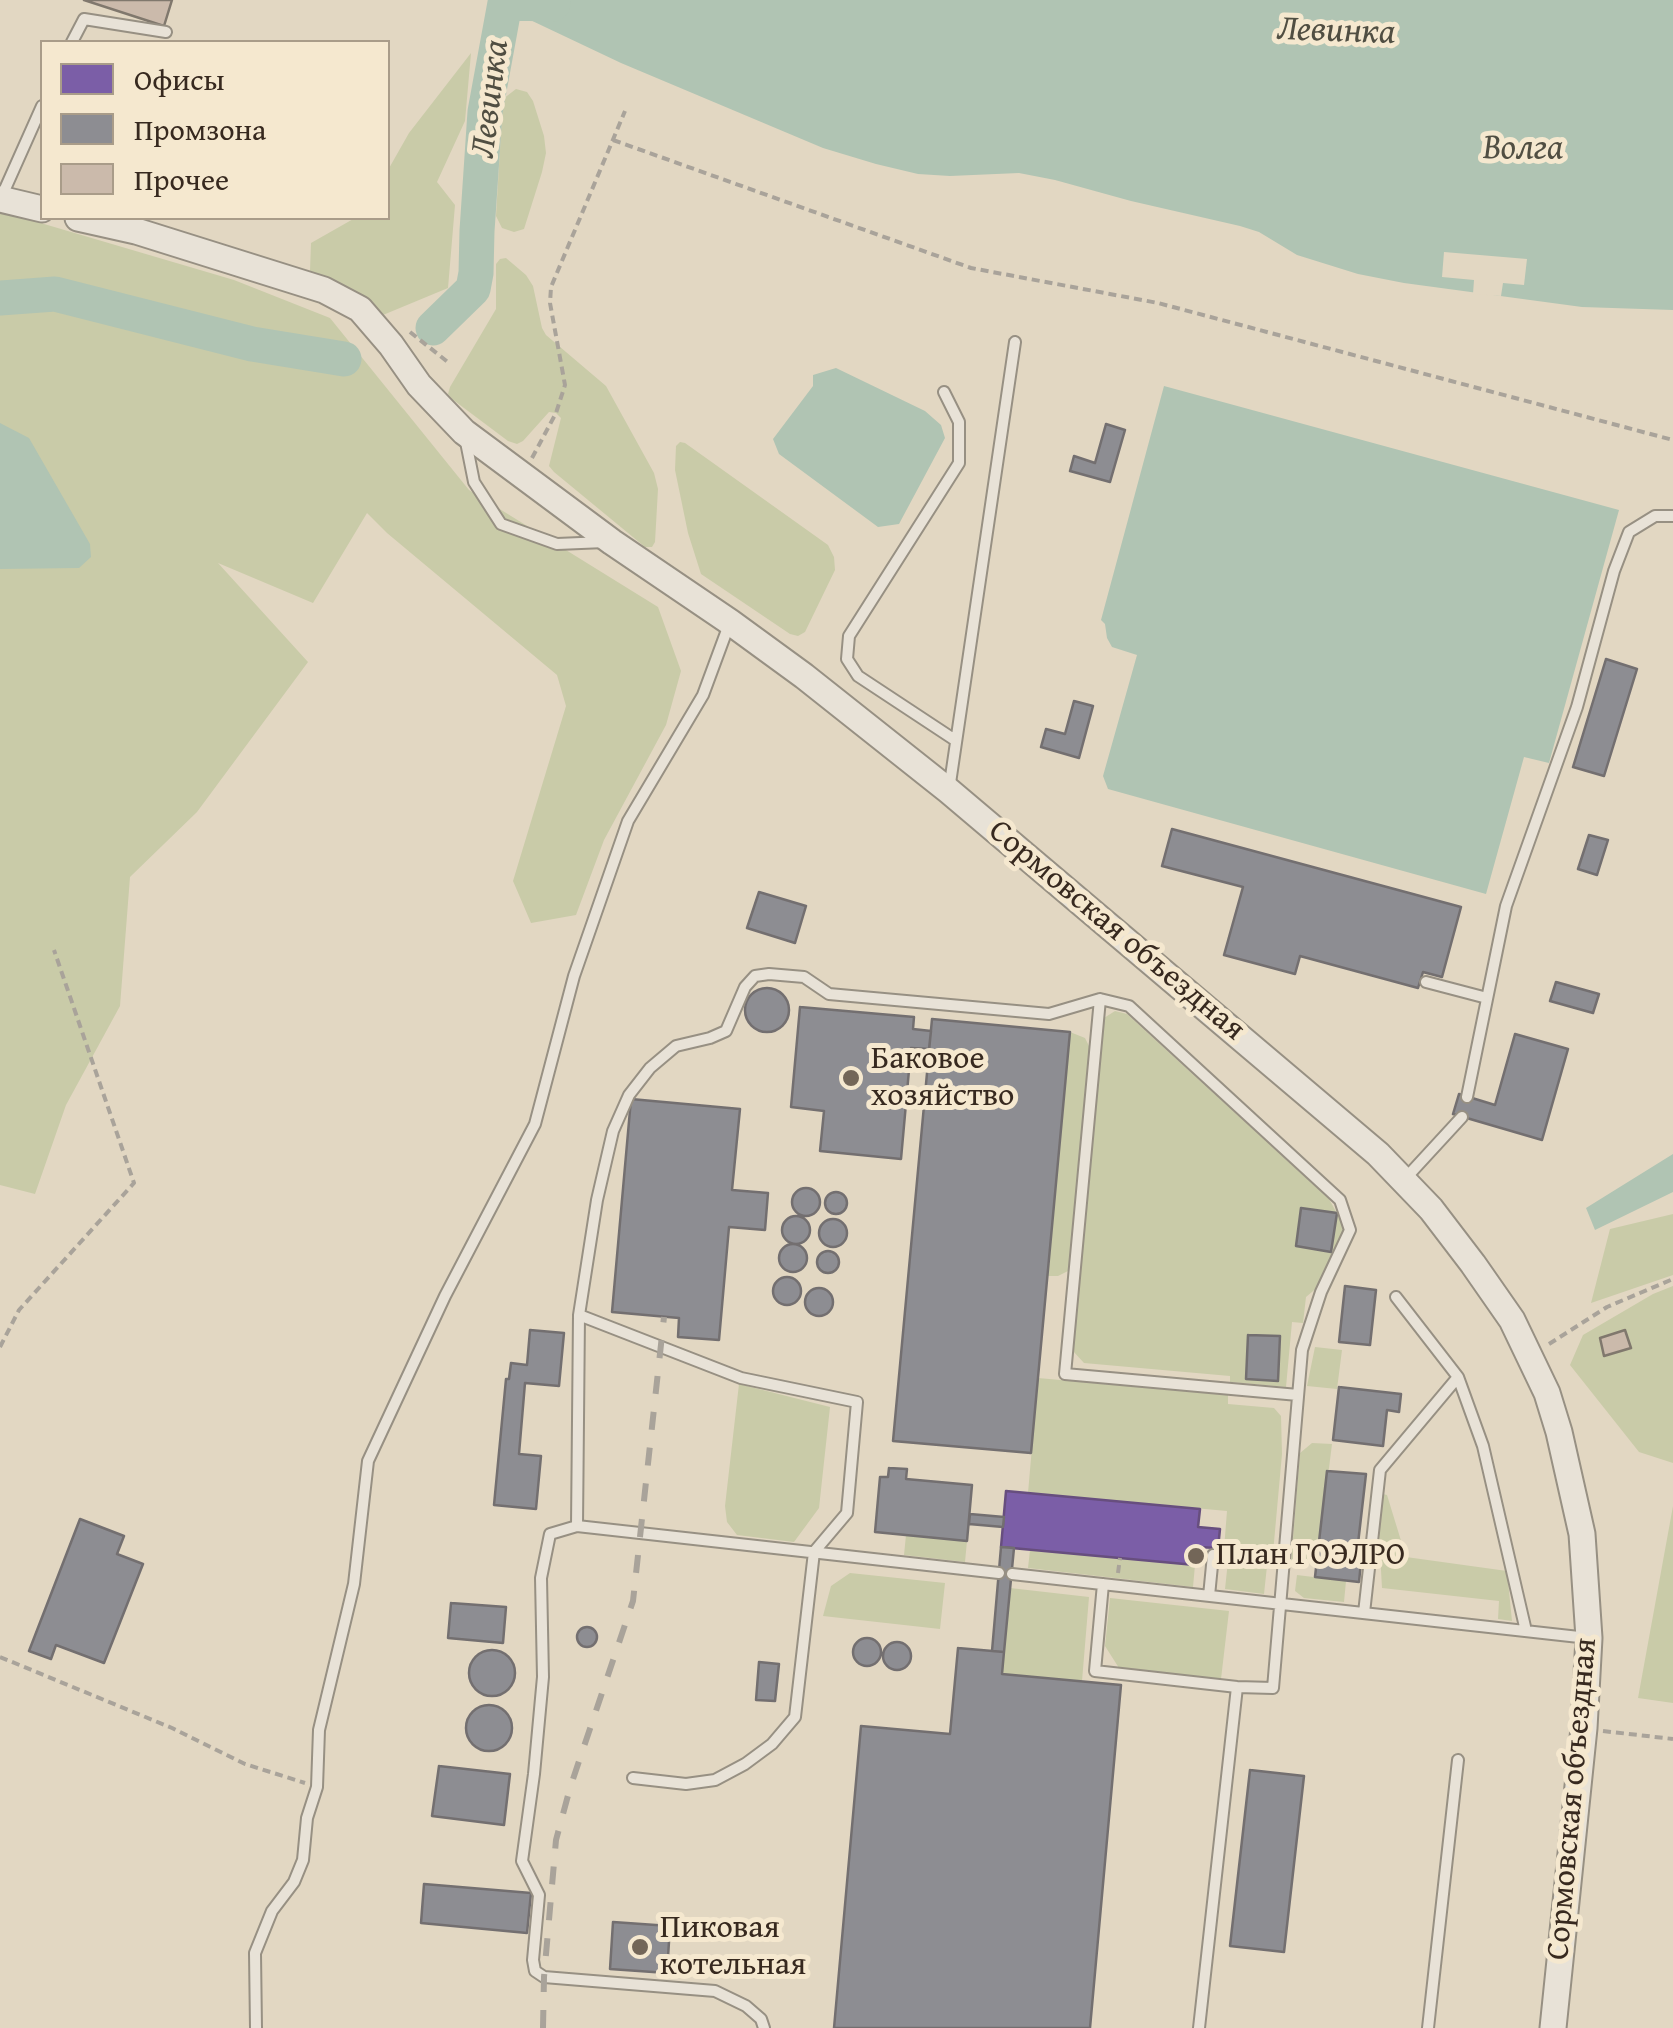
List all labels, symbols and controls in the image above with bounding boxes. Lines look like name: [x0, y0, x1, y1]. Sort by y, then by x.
water label: Левинка: [1276, 9, 1396, 55]
water label: Левинка: [463, 38, 519, 160]
legend: [40, 40, 390, 220]
text: Офисы: [134, 57, 224, 101]
text: Промзона: [134, 107, 266, 151]
water label: Волга: [1483, 128, 1563, 170]
text: Прочее: [134, 157, 229, 201]
street label: Сормовская объездная: [980, 812, 1252, 1050]
place label: Баковое хозяйство: [871, 1041, 1014, 1116]
marker: Баковое хозяйство: [840, 1067, 862, 1089]
place label: План ГОЭЛРО: [1216, 1537, 1405, 1575]
marker: План ГОЭЛРО: [1185, 1545, 1207, 1567]
street label: Сормовская объездная: [1540, 1636, 1606, 1962]
place label: Пиковая котельная: [660, 1910, 806, 1985]
marker: Пиковая котельная: [629, 1936, 651, 1958]

